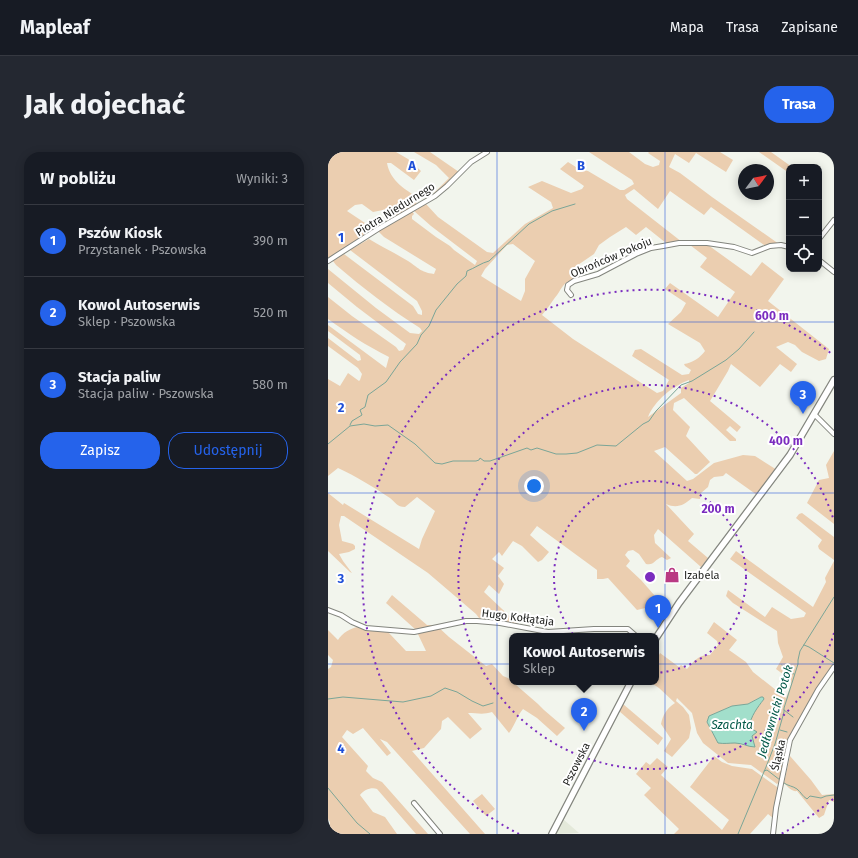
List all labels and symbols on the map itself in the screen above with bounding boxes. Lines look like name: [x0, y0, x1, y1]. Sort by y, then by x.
text: A: [407, 158, 416, 173]
text: B: [577, 158, 585, 173]
north arrow: [738, 164, 774, 200]
street label: Piotra Niedurnego: [353, 180, 437, 239]
text: 1: [338, 230, 344, 245]
street label: Obrońców Pokoju: [569, 234, 654, 280]
text: 600 m: [755, 309, 789, 323]
pin: 3: [790, 381, 816, 414]
text: 2: [338, 400, 345, 415]
text: 400 m: [769, 434, 803, 448]
your location: [524, 476, 544, 496]
text: 200 m: [701, 502, 735, 516]
shop icon: Izabela: [663, 566, 681, 584]
place label: Izabela: [684, 569, 720, 582]
centre of rings: [643, 570, 657, 584]
text: 3: [337, 571, 345, 586]
pin: 1: [645, 595, 671, 628]
street label: Hugo Kołłątaja: [481, 607, 555, 628]
water label: Jedłownicki Potok: [754, 663, 796, 760]
pin: 2: [571, 698, 597, 731]
water label: Szachta: [710, 718, 753, 732]
street label: Śląska: [768, 738, 788, 772]
street label: Pszowska: [560, 740, 593, 788]
text: 4: [337, 741, 345, 756]

